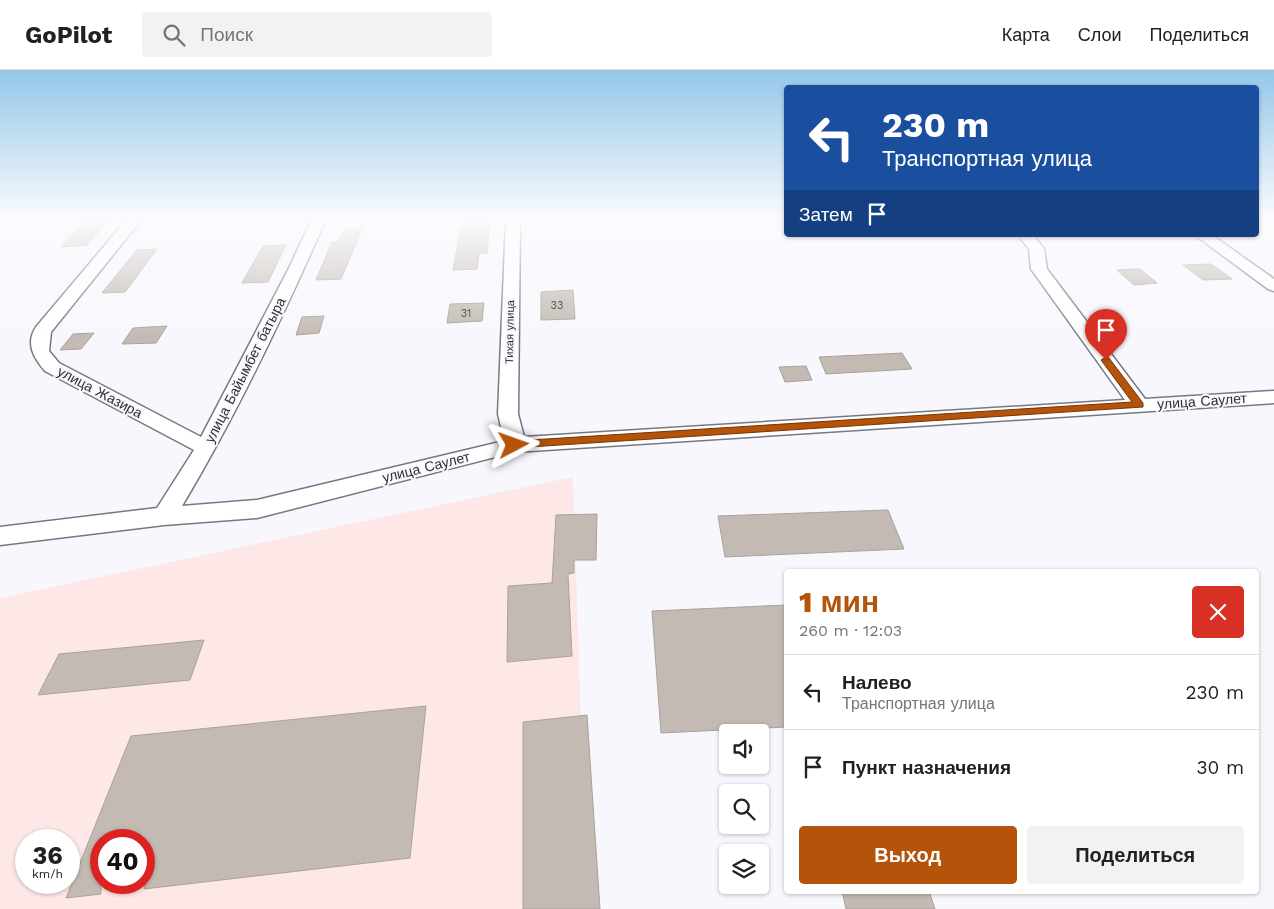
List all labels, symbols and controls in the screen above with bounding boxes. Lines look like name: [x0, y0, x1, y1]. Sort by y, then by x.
search box: [142, 12, 492, 57]
text: GoPilot: [25, 21, 112, 49]
icon: search: [160, 21, 188, 49]
text: Поиск: [200, 23, 253, 46]
text: Карта: [1002, 24, 1050, 45]
text: Слои: [1078, 24, 1122, 45]
text: Поделиться: [1150, 24, 1249, 45]
text: 230 m: [882, 104, 989, 146]
icon: left: [799, 105, 864, 170]
text: Транспортная улица: [882, 146, 1092, 171]
icon: arrive: [863, 200, 891, 228]
text: Затем: [799, 203, 853, 226]
street label: улица Байымбет батыра: [201, 294, 289, 445]
street label: Тихая улица: [503, 299, 517, 364]
house number: 33: [551, 299, 563, 312]
house number: 31: [461, 307, 471, 320]
pin: [1085, 309, 1127, 360]
icon: arrive: [1092, 316, 1120, 344]
street label: улица Жазира: [55, 363, 145, 421]
street label: улица Саулет: [1157, 390, 1248, 412]
position arrow: [487, 418, 539, 470]
street label: улица Саулет: [381, 448, 472, 486]
text: 1 мин: [799, 584, 879, 619]
button: close: [1192, 586, 1244, 638]
text: 260 m · 12:03: [799, 621, 902, 640]
text: Налево: [842, 671, 912, 694]
icon: left: [799, 678, 827, 706]
text: 230 m: [1185, 681, 1244, 704]
text: Транспортная улица: [842, 694, 995, 713]
map controls: [719, 724, 769, 894]
button: sound: [719, 724, 769, 774]
icon: arrive: [799, 753, 827, 781]
text: Пункт назначения: [842, 756, 1011, 779]
text: 30 m: [1197, 756, 1244, 779]
button: search: [719, 784, 769, 834]
button: Выход: [799, 826, 1017, 884]
button: Поделиться: [1027, 826, 1244, 884]
speed limit sign: 40: [90, 829, 155, 894]
text: 36: [32, 841, 63, 870]
button: layers: [719, 844, 769, 894]
text: km/h: [32, 867, 63, 881]

